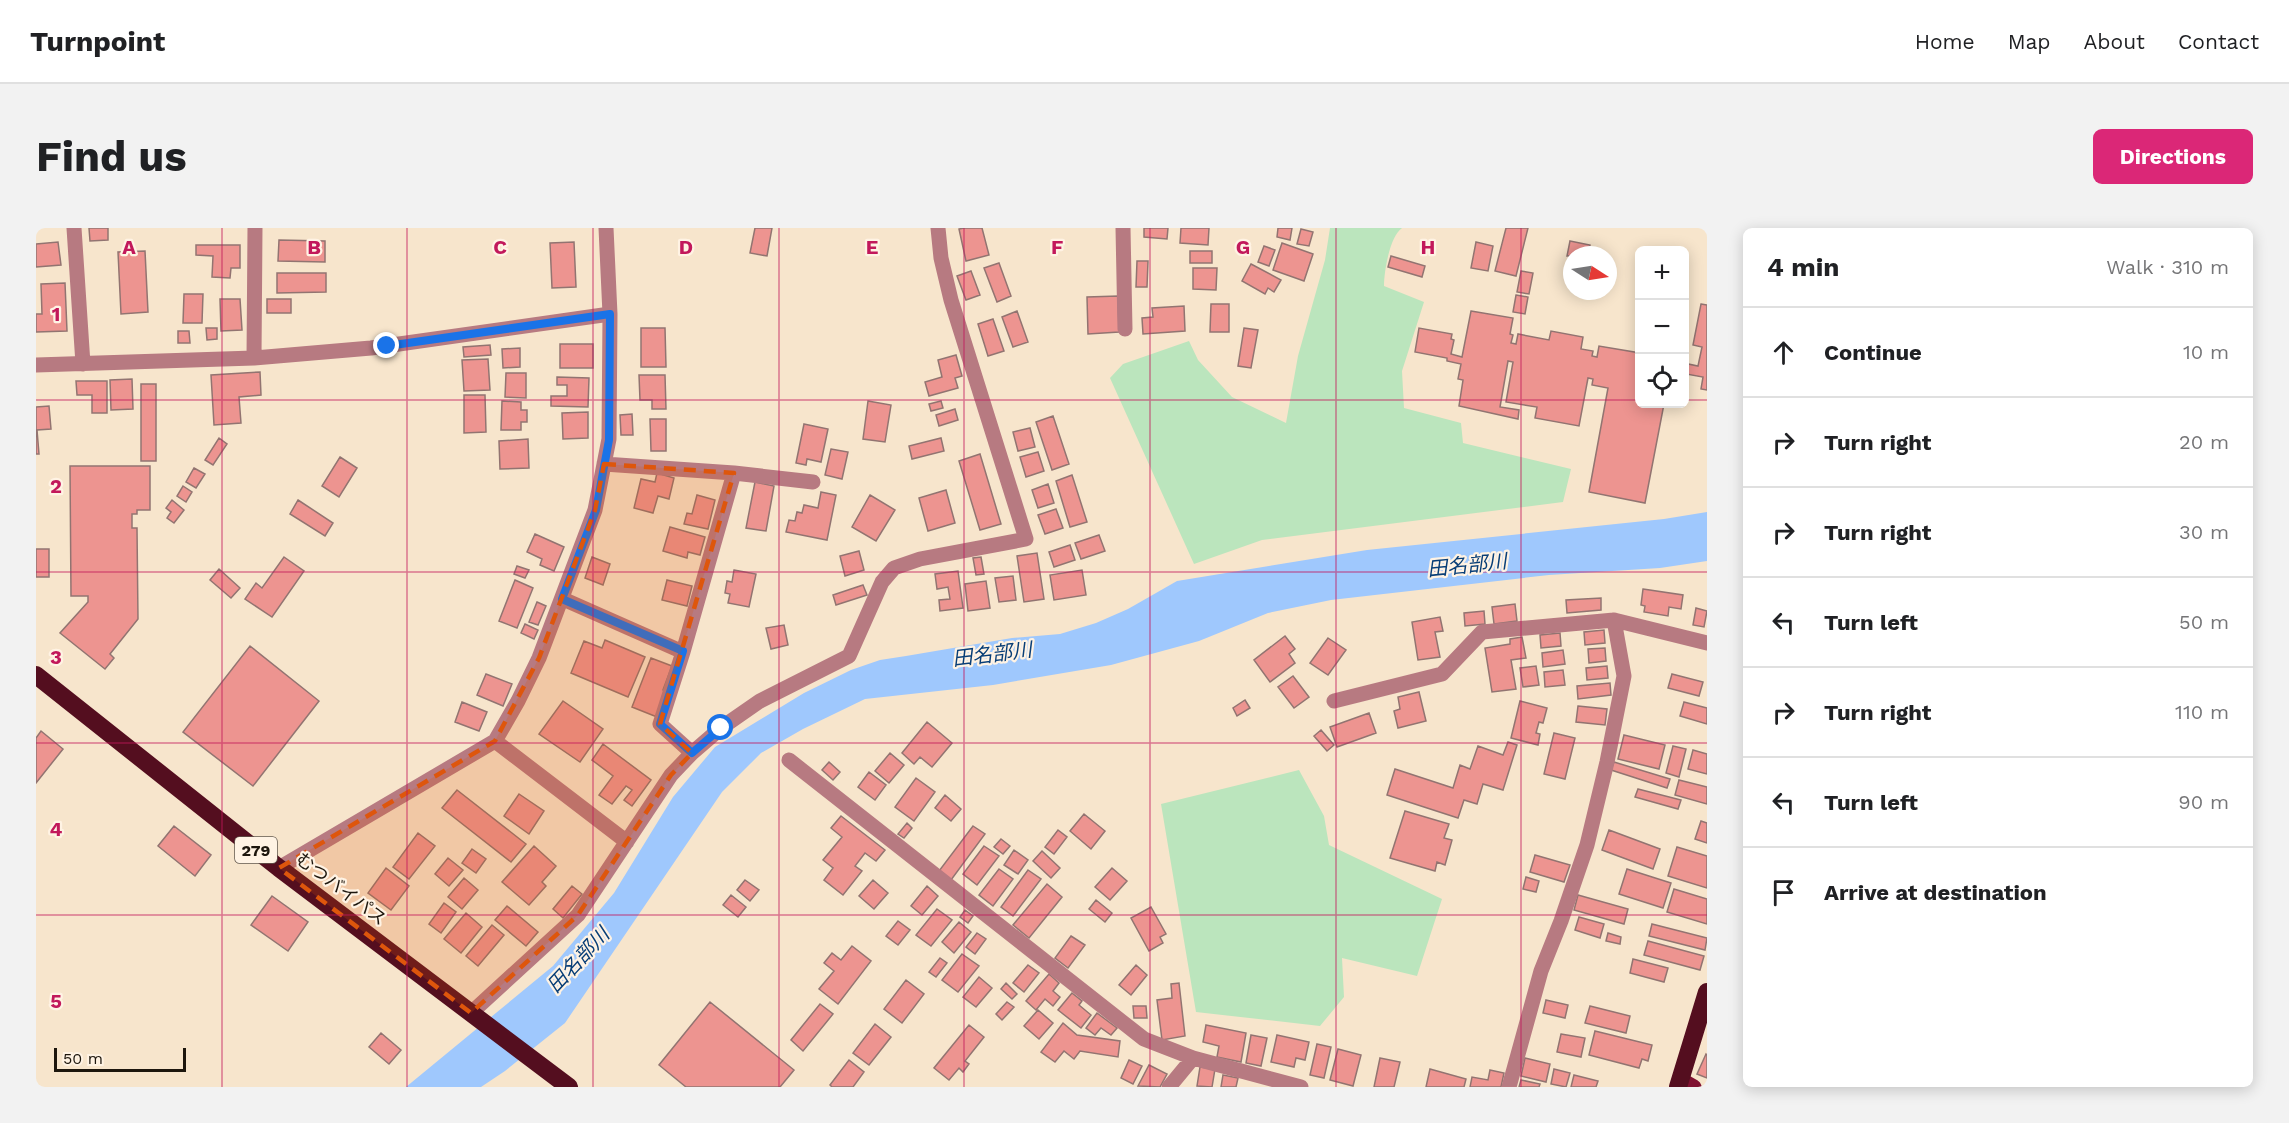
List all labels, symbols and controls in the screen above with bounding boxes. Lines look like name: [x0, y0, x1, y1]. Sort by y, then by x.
text: Turnpoint: [30, 25, 165, 58]
text: Home: [1915, 29, 1975, 54]
text: Map: [2008, 29, 2051, 54]
text: About: [2084, 29, 2145, 54]
text: Contact: [2178, 29, 2259, 54]
button: Directions: [2093, 129, 2253, 184]
text: Find us: [36, 132, 187, 181]
text: A: [122, 235, 136, 259]
text: B: [307, 235, 321, 259]
text: C: [493, 235, 507, 259]
text: D: [679, 235, 693, 259]
text: E: [866, 235, 878, 259]
text: F: [1051, 235, 1063, 259]
text: G: [1236, 235, 1250, 259]
text: H: [1421, 235, 1435, 259]
north arrow: [1563, 246, 1617, 300]
map controls: [1635, 246, 1689, 408]
button: +: [1635, 246, 1689, 300]
text: 4 min: [1767, 252, 1839, 282]
text: Walk · 310 m: [2106, 255, 2229, 279]
button: −: [1635, 300, 1689, 354]
text: 1: [52, 302, 60, 326]
route end: [373, 332, 399, 358]
icon: ahead: [1767, 336, 1800, 369]
text: Continue: [1824, 340, 1922, 365]
text: 10 m: [2183, 340, 2229, 364]
button: locate: [1635, 354, 1689, 408]
icon: right: [1767, 426, 1800, 459]
text: Turn right: [1824, 430, 1931, 455]
text: 20 m: [2179, 430, 2229, 454]
text: 2: [50, 474, 62, 498]
icon: right: [1767, 516, 1800, 549]
text: Turn right: [1824, 520, 1931, 545]
text: 30 m: [2179, 520, 2229, 544]
water label: 田名部川: [1426, 549, 1510, 581]
icon: left: [1767, 606, 1800, 639]
text: Turn left: [1824, 610, 1918, 635]
text: 50 m: [2179, 610, 2229, 634]
water label: 田名部川: [951, 637, 1035, 671]
text: 3: [50, 645, 62, 669]
icon: right: [1767, 696, 1800, 729]
text: Turn right: [1824, 700, 1931, 725]
text: 110 m: [2175, 700, 2229, 724]
route start: [707, 714, 733, 740]
icon: left: [1767, 786, 1800, 819]
text: Turn left: [1824, 790, 1918, 815]
text: 90 m: [2178, 790, 2229, 814]
text: 4: [50, 817, 63, 841]
road number: 279: [235, 837, 277, 863]
street label: むつバイパス: [292, 848, 391, 929]
icon: arrive: [1767, 876, 1800, 909]
text: Arrive at destination: [1824, 880, 2047, 905]
water label: 田名部川: [542, 921, 615, 997]
text: 5: [50, 989, 62, 1013]
scale bar: [54, 1045, 186, 1072]
text: 50 m: [63, 1049, 103, 1068]

